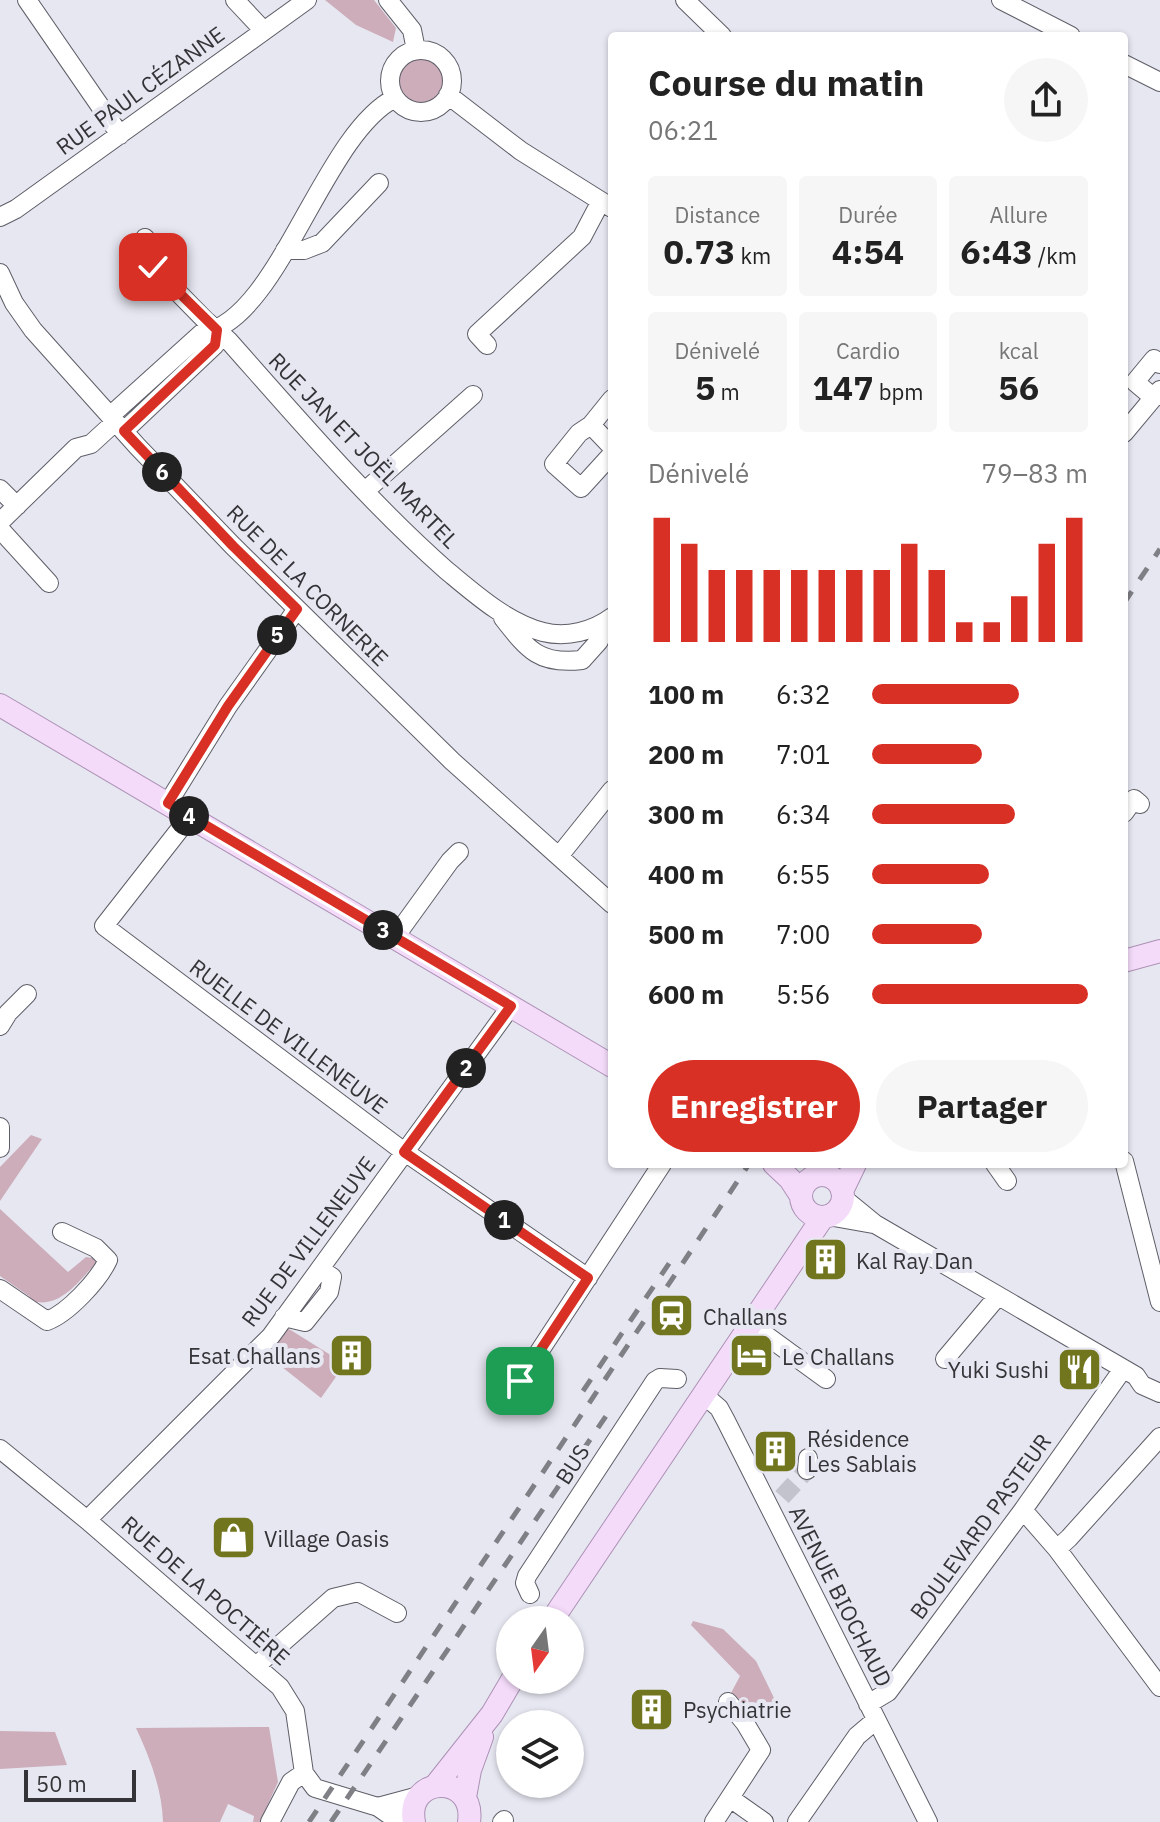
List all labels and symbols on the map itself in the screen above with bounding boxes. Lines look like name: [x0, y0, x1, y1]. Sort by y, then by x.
street label: RUE PAUL CÉZANNE: [50, 19, 230, 161]
pin: [119, 233, 187, 301]
street label: RUE JAN ET JOËL MARTEL: [263, 346, 465, 554]
pin: 6: [142, 452, 182, 492]
street label: RUE DE LA CORNERIE: [221, 498, 395, 672]
pin: 5: [257, 615, 297, 655]
pin: 4: [169, 796, 209, 836]
pin: 3: [363, 910, 403, 950]
street label: RUELLE DE VILLENEUVE: [184, 952, 394, 1120]
pin: 2: [446, 1048, 486, 1088]
street label: RUE DE VILLENEUVE: [234, 1150, 382, 1332]
pin: 1: [484, 1200, 524, 1240]
building icon: Kal Ray Dan: [801, 1236, 849, 1284]
place label: Kal Ray Dan: [856, 1246, 973, 1275]
station icon: Challans: [648, 1292, 696, 1340]
place label: Challans: [703, 1302, 788, 1331]
building icon: Esat Challans: [328, 1331, 376, 1379]
hotel icon: Le Challans: [727, 1332, 775, 1380]
place label: Esat Challans: [188, 1341, 321, 1370]
place label: Le Challans: [782, 1342, 895, 1371]
restaurant icon: Yuki Sushi: [1056, 1345, 1104, 1393]
pin: [486, 1347, 554, 1415]
place label: Yuki Sushi: [948, 1355, 1049, 1384]
place label: Résidence Les Sablais: [807, 1424, 917, 1478]
building icon: Résidence Les Sablais: [752, 1427, 800, 1475]
street label: BOULEVARD PASTEUR: [903, 1427, 1057, 1625]
street label: BUS: [548, 1438, 596, 1490]
street label: AVENUE BIOCHAUD: [783, 1501, 899, 1691]
street label: RUE DE LA POCTIÈRE: [116, 1509, 296, 1671]
shop icon: Village Oasis: [209, 1514, 257, 1562]
place label: Village Oasis: [264, 1524, 390, 1553]
north arrow: [496, 1606, 584, 1694]
building icon: Psychiatrie: [628, 1685, 676, 1733]
place label: Psychiatrie: [683, 1695, 791, 1724]
scale bar: [24, 1766, 136, 1802]

